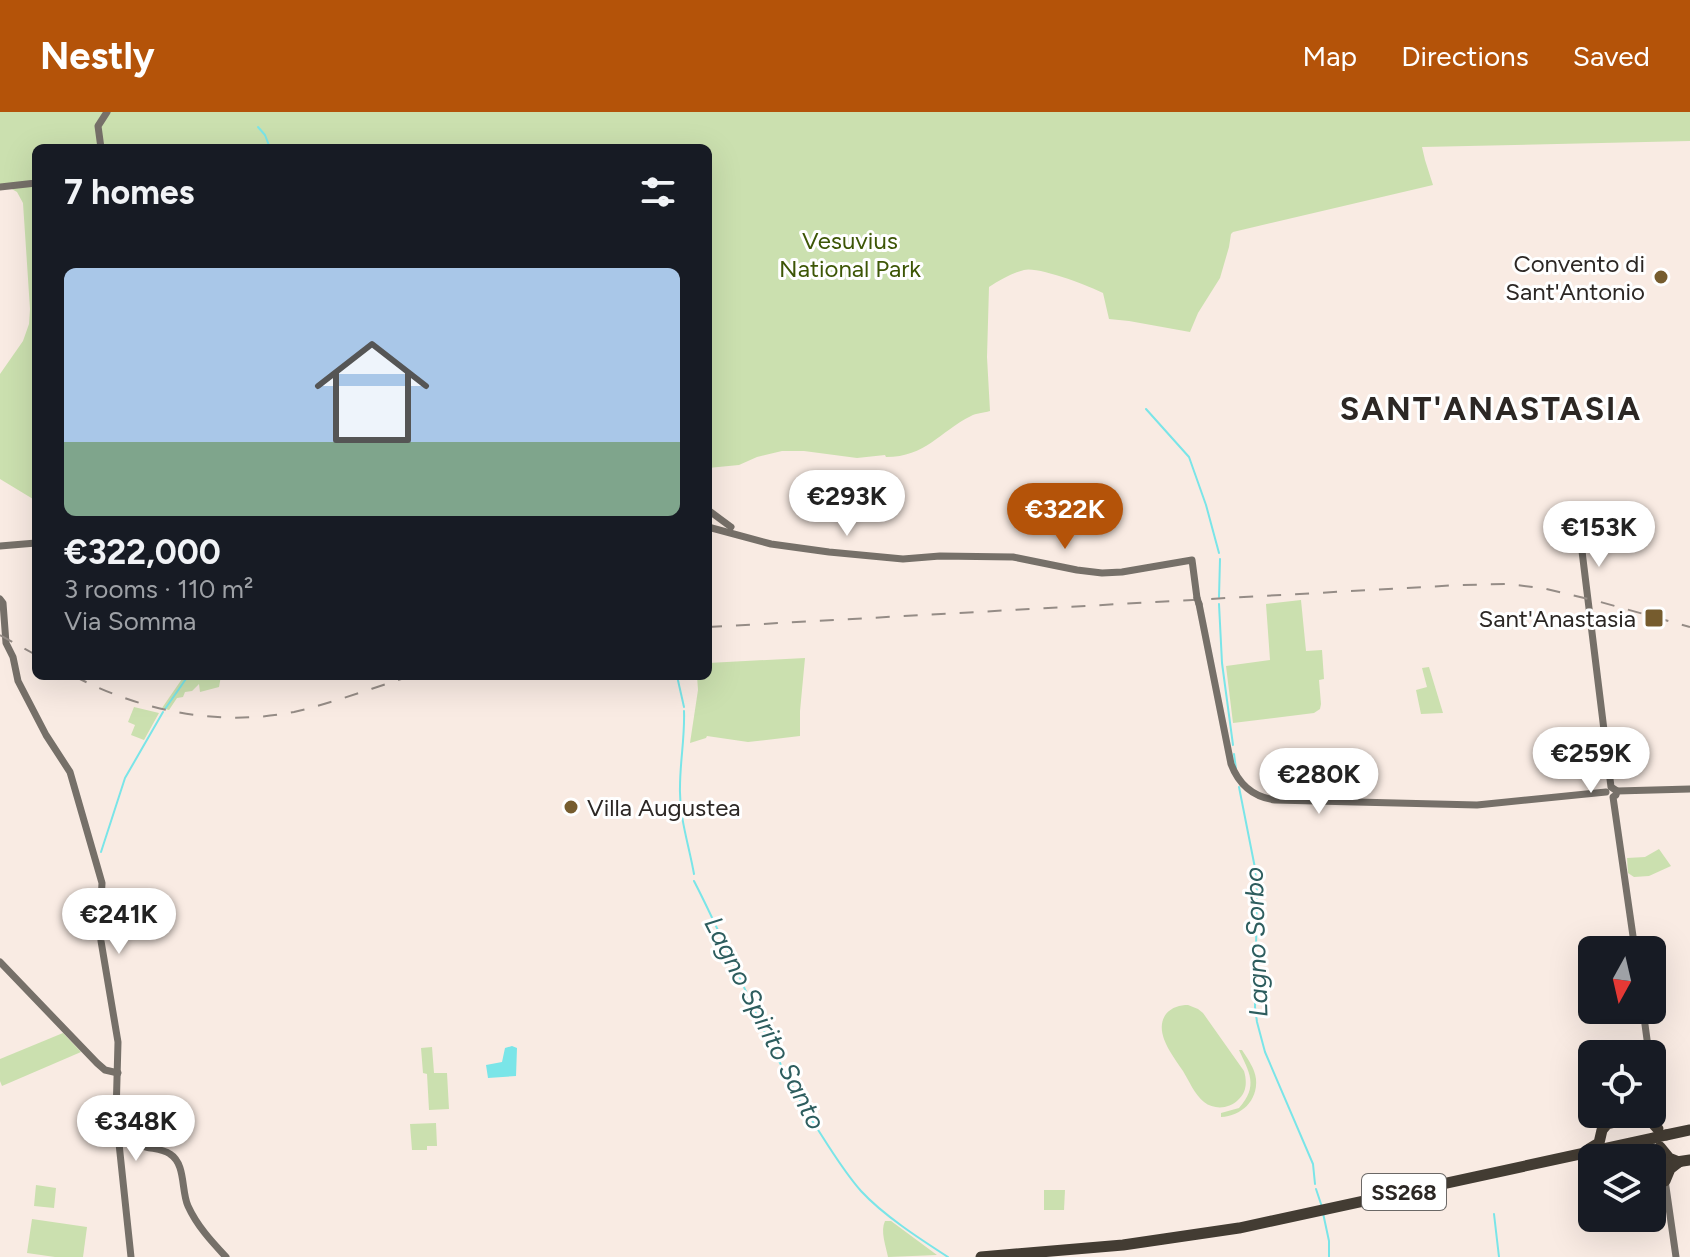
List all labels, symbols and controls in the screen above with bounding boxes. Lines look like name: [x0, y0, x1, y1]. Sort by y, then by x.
text: Nestly: [40, 33, 155, 79]
text: Map: [1303, 39, 1357, 73]
text: Directions: [1401, 39, 1529, 73]
text: Saved: [1573, 39, 1650, 73]
icon: filters: [636, 170, 680, 214]
text: 7 homes: [64, 172, 194, 213]
park label: Vesuvius National Park: [779, 226, 921, 283]
place label: Convento di Sant'Antonio: [1505, 249, 1645, 306]
marker: Convento di Sant'Antonio: [1652, 268, 1670, 286]
icon: home: [300, 320, 444, 464]
district label: SANT'ANASTASIA: [1340, 390, 1642, 428]
pin: €293K: [791, 470, 903, 538]
text: €293K: [807, 480, 887, 512]
pin: €322K: [1009, 483, 1121, 551]
text: €322K: [1025, 493, 1105, 525]
pin: €153K: [1543, 501, 1655, 569]
text: €153K: [1561, 511, 1637, 543]
text: €322,000: [64, 532, 221, 573]
text: 3 rooms · 110 m²: [64, 573, 253, 605]
place label: Sant'Anastasia: [1478, 604, 1636, 633]
text: Via Somma: [64, 605, 196, 637]
marker: Sant'Anastasia: [1643, 607, 1665, 629]
pin: €259K: [1535, 727, 1647, 795]
text: €259K: [1551, 737, 1631, 769]
pin: €280K: [1263, 748, 1375, 816]
text: €280K: [1277, 758, 1361, 790]
place label: Villa Augustea: [587, 793, 741, 822]
marker: Villa Augustea: [562, 798, 580, 816]
water label: Lagno Sorbo: [1237, 866, 1275, 1018]
pin: €241K: [63, 888, 175, 956]
text: €241K: [80, 898, 158, 930]
water label: Lagno Spirito Santo: [697, 911, 833, 1135]
north arrow: [1578, 936, 1666, 1024]
map controls: [1578, 936, 1666, 1232]
button: locate: [1578, 1040, 1666, 1128]
pin: €348K: [80, 1095, 192, 1163]
text: €348K: [95, 1105, 177, 1137]
button: layers: [1578, 1144, 1666, 1232]
road number: SS268: [1362, 1174, 1446, 1210]

